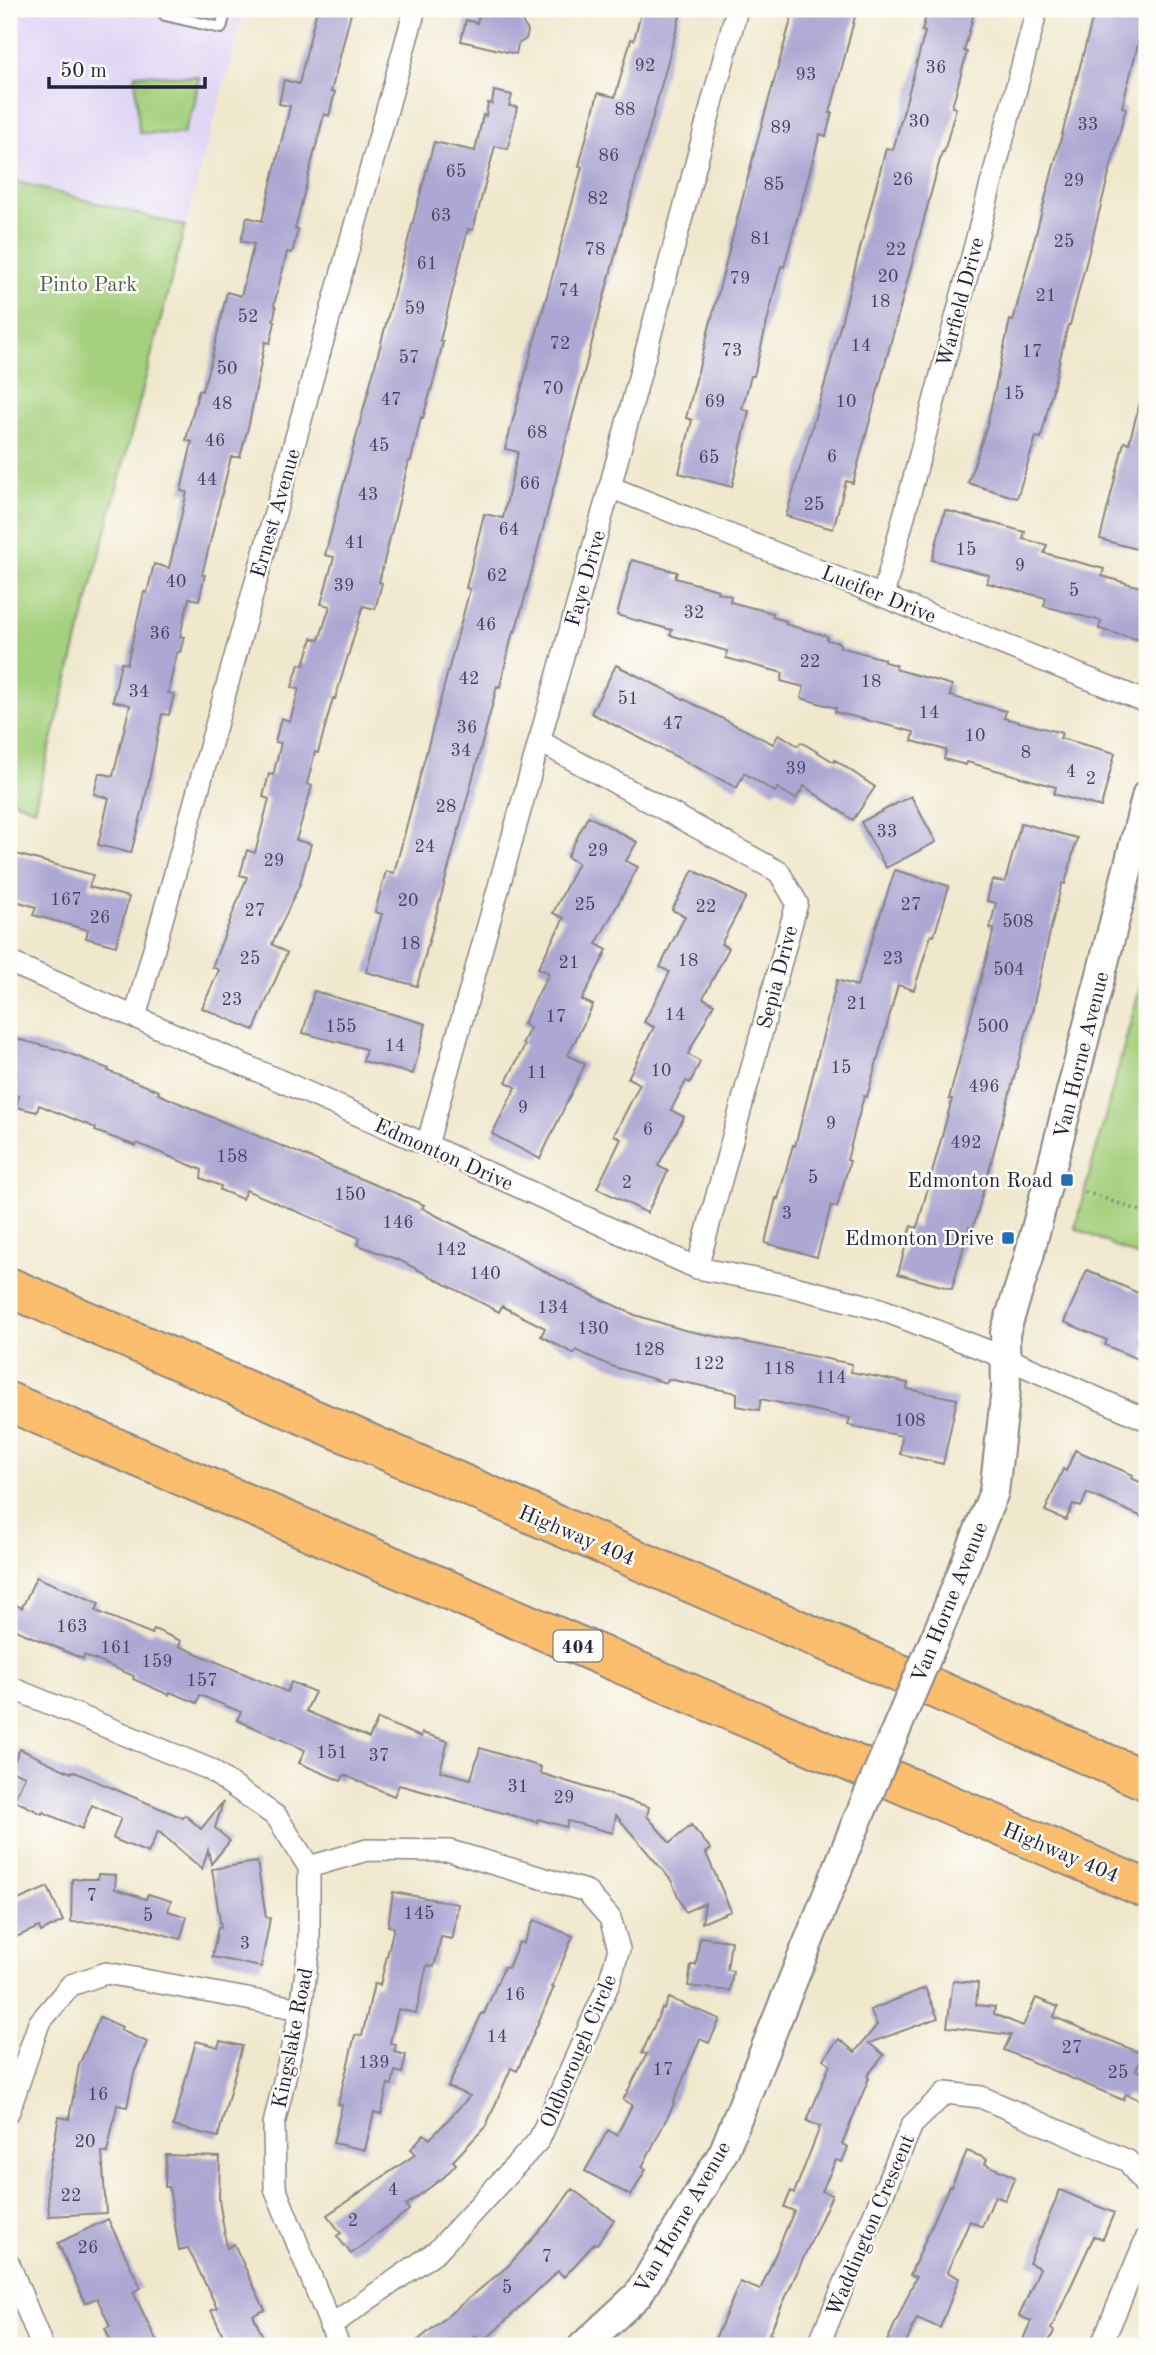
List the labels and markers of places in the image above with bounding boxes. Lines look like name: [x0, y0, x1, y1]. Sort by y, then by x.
place label: Edmonton Road: [907, 1171, 1053, 1192]
marker: Edmonton Road: [1059, 1172, 1075, 1188]
place label: Edmonton Drive: [845, 1229, 994, 1250]
marker: Edmonton Drive: [1000, 1230, 1016, 1246]

